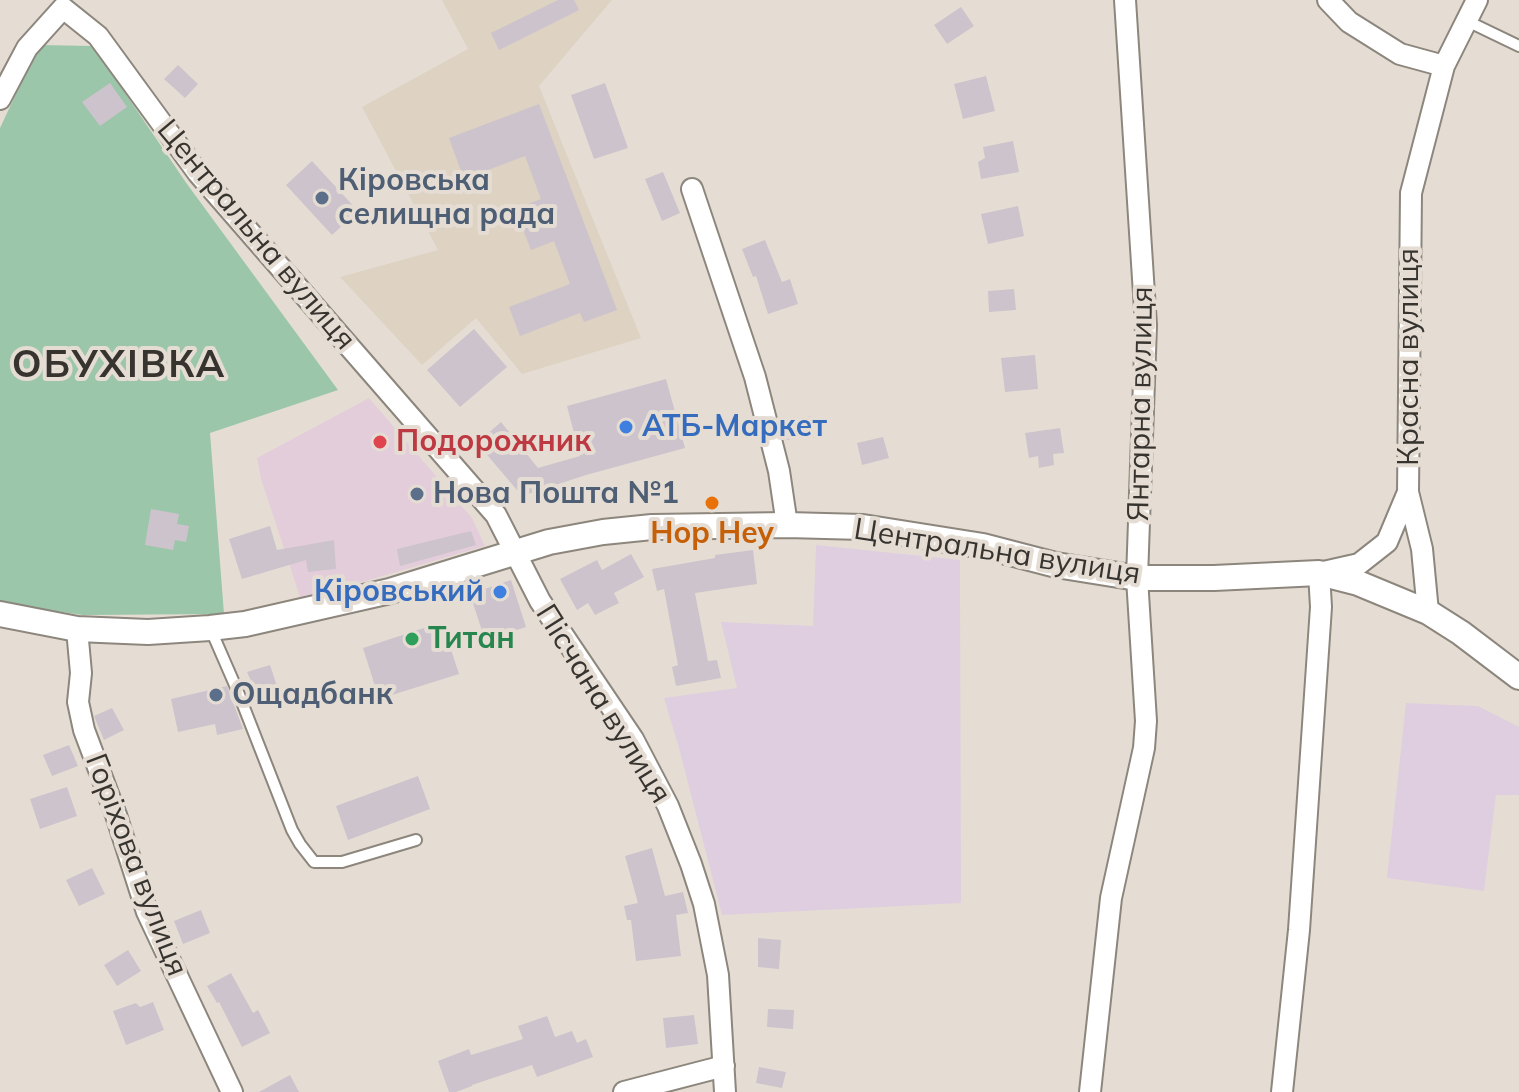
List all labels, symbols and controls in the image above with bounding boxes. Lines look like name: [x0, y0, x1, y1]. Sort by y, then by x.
street label: Центральна вулиця: [149, 113, 363, 357]
place label: Кіровська селищна рада: [338, 163, 555, 234]
marker: Кіровська селищна рада: [313, 189, 331, 207]
street label: Красна вулиця: [1391, 248, 1427, 466]
street label: Янтарна вулиця: [1121, 286, 1161, 522]
district label: ОБУХІВКА: [12, 343, 226, 389]
place label: АТБ-Маркет: [642, 409, 827, 445]
marker: АТБ-Маркет: [617, 418, 635, 436]
place label: Подорожник: [396, 424, 591, 460]
marker: Подорожник: [371, 433, 389, 451]
place label: Нова Пошта №1: [433, 476, 679, 512]
marker: Нова Пошта №1: [408, 485, 426, 503]
marker: Hop Hey: [703, 494, 721, 512]
street label: Центральна вулиця: [851, 512, 1143, 592]
place label: Hop Hey: [650, 516, 774, 552]
place label: Кіровський: [314, 574, 484, 610]
marker: Кіровський: [491, 583, 509, 601]
street label: Пісчана вулиця: [528, 598, 678, 810]
place label: Титан: [428, 621, 515, 657]
marker: Титан: [403, 630, 421, 648]
place label: Ощадбанк: [232, 677, 393, 713]
marker: Ощадбанк: [207, 686, 225, 704]
street label: Горіхова вулиця: [77, 749, 195, 981]

